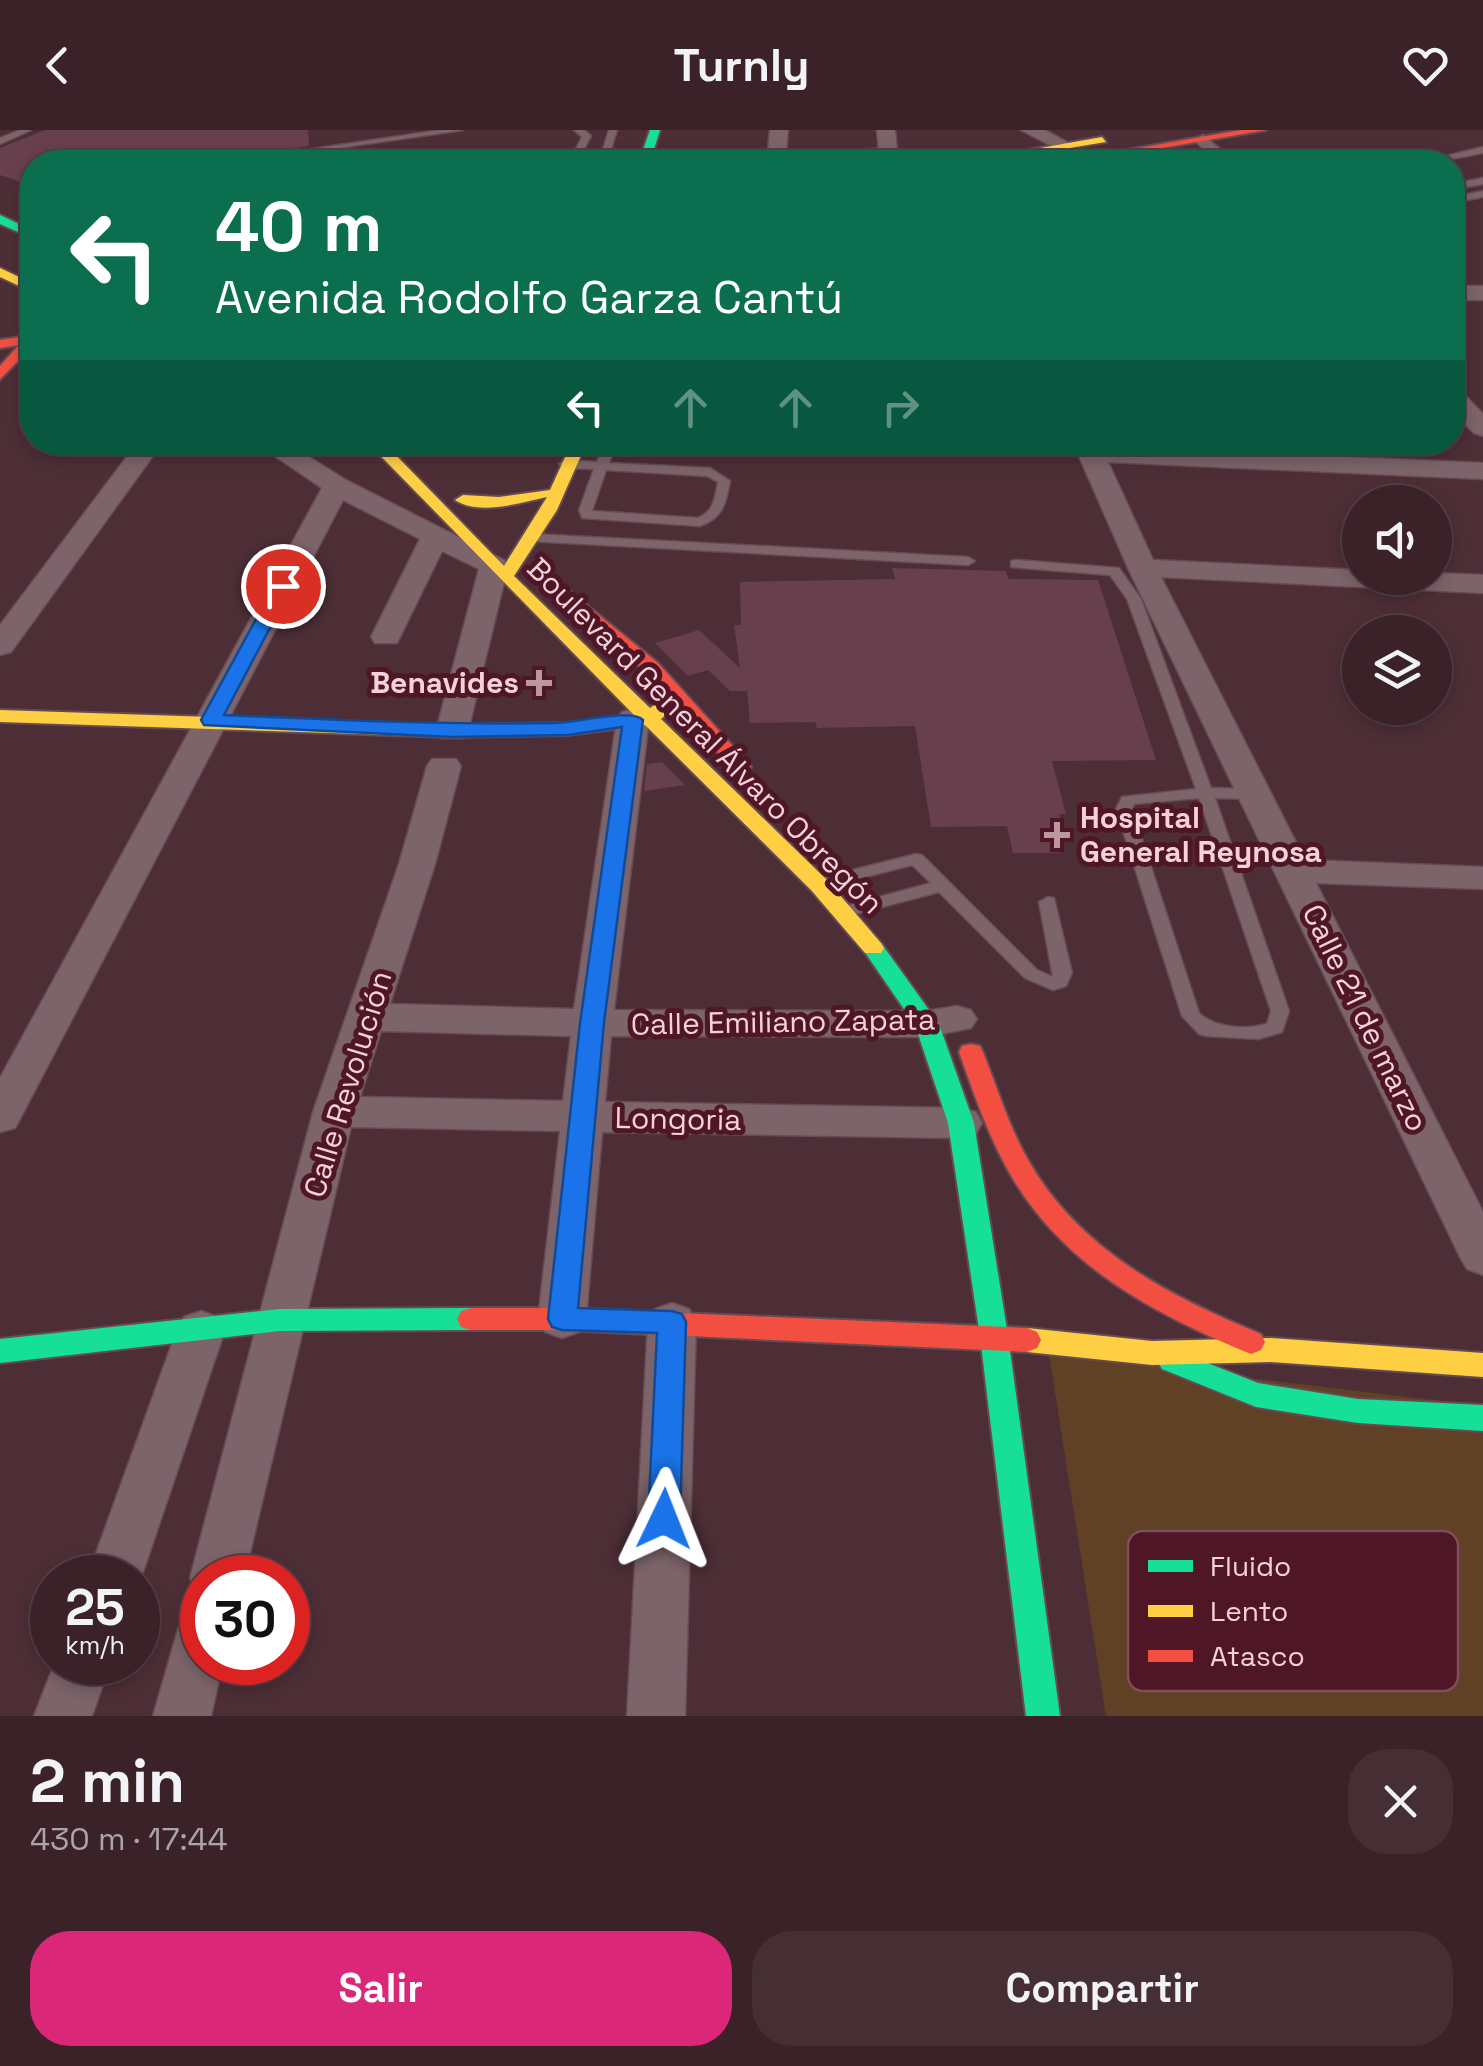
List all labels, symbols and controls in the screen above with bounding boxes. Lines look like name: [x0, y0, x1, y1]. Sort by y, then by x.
text: Turnly: [673, 37, 810, 94]
icon: back: [30, 38, 85, 93]
icon: heart: [1398, 38, 1453, 93]
text: 40 m: [215, 182, 382, 271]
icon: left: [50, 190, 180, 320]
text: Avenida Rodolfo Garza Cantú: [215, 269, 843, 326]
icon: left: [558, 380, 613, 435]
icon: ahead: [663, 380, 718, 435]
icon: ahead: [768, 380, 823, 435]
icon: right: [873, 380, 928, 435]
map controls: [1342, 485, 1452, 725]
button: sound: [1342, 485, 1452, 595]
pin: [241, 544, 326, 629]
street label: Boulevard General Álvaro Obregón: [519, 549, 892, 922]
icon: arrive: [256, 559, 311, 614]
button: layers: [1342, 615, 1452, 725]
place label: Benavides: [370, 663, 519, 702]
marker: Benavides: [528, 672, 550, 694]
place label: Hospital General Reynosa: [1080, 798, 1322, 871]
marker: Hospital General Reynosa: [1044, 822, 1070, 848]
street label: Calle 21 de marzo: [1294, 898, 1437, 1138]
street label: Calle Revolución: [295, 966, 400, 1202]
street label: Calle Emiliano Zapata: [630, 999, 936, 1044]
street label: Longoria: [614, 1098, 742, 1139]
position arrow: [612, 1467, 716, 1571]
legend: [1128, 1531, 1458, 1691]
text: Fluido: [1210, 1548, 1291, 1584]
speed limit sign: 30: [180, 1555, 310, 1685]
text: 25: [65, 1576, 125, 1640]
text: Lento: [1210, 1593, 1288, 1629]
text: km/h: [65, 1629, 125, 1661]
text: Atasco: [1210, 1638, 1305, 1674]
text: 2 min: [30, 1743, 185, 1820]
button: close: [1348, 1749, 1453, 1854]
text: 430 m · 17:44: [30, 1819, 228, 1859]
button: Salir: [30, 1931, 732, 2046]
button: Compartir: [752, 1931, 1453, 2046]

